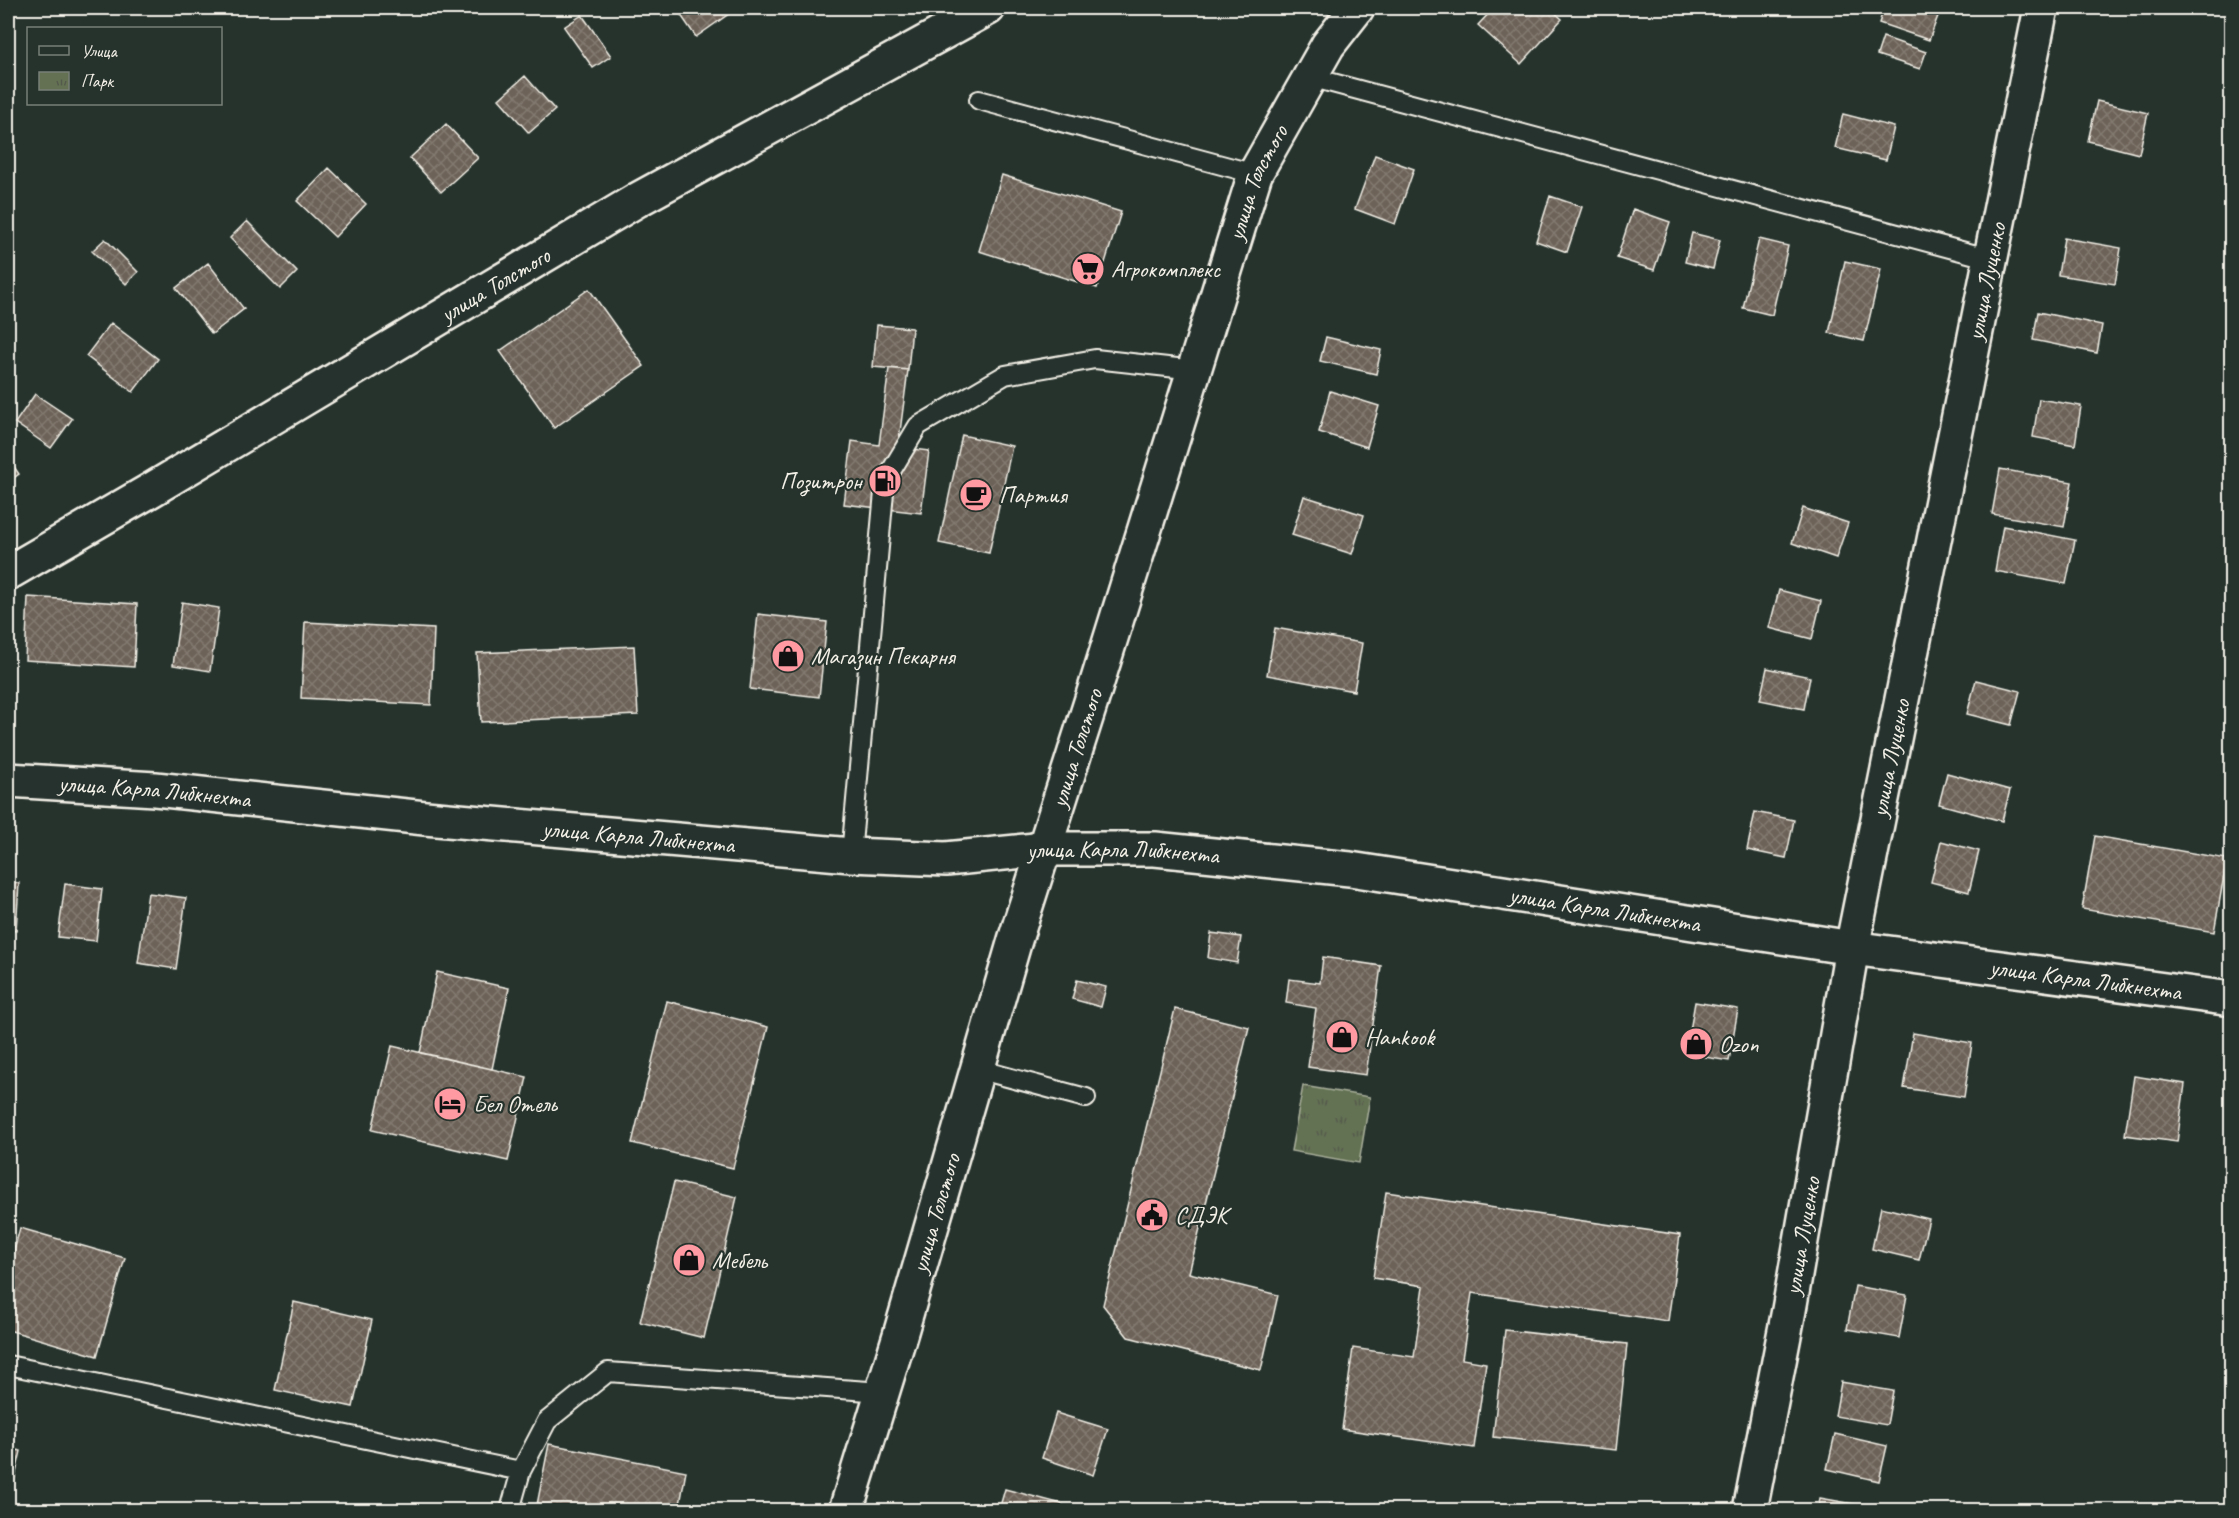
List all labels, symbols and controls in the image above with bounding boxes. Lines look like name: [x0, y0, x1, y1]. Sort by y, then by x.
legend: [27, 27, 222, 105]
text: Улица: [81, 40, 118, 62]
text: Парк: [81, 70, 115, 92]
street label: улица Толстого: [1220, 118, 1295, 246]
street label: улица Луценко: [1959, 219, 2013, 345]
street label: улица Толстого: [433, 240, 557, 330]
supermarket icon: Агрокомплекс: [1070, 251, 1106, 287]
place label: Агрокомплекс: [1111, 254, 1221, 284]
fuel station icon: Позитрон: [867, 463, 903, 499]
place label: Позитрон: [780, 466, 864, 497]
cafe icon: Партия: [958, 477, 994, 513]
place label: Партия: [999, 480, 1068, 510]
shop icon: Магазин Пекарня: [770, 638, 806, 674]
place label: Магазин Пекарня: [811, 641, 957, 671]
street label: улица Толстого: [1043, 684, 1110, 813]
street label: улица Луценко: [1863, 695, 1917, 821]
street label: улица Карла Либкнехта: [56, 768, 254, 814]
street label: улица Карла Либкнехта: [539, 813, 737, 860]
street label: улица Карла Либкнехта: [1023, 834, 1222, 871]
street label: улица Карла Либкнехта: [1505, 879, 1704, 939]
street label: улица Карла Либкнехта: [1986, 951, 2185, 1007]
shop icon: Hankook: [1324, 1019, 1360, 1055]
place label: Hankook: [1365, 1022, 1437, 1052]
shop icon: Ozon: [1678, 1026, 1714, 1062]
place label: Ozon: [1719, 1029, 1759, 1059]
hotel icon: Бел Отель: [432, 1086, 468, 1122]
place label: Бел Отель: [473, 1089, 558, 1119]
street label: улица Толстого: [903, 1149, 967, 1278]
street label: улица Луценко: [1777, 1173, 1827, 1299]
public building icon: СДЭК: [1134, 1197, 1170, 1233]
place label: СДЭК: [1175, 1200, 1233, 1230]
shop icon: Мебель: [671, 1242, 707, 1278]
place label: Мебель: [712, 1245, 768, 1275]

